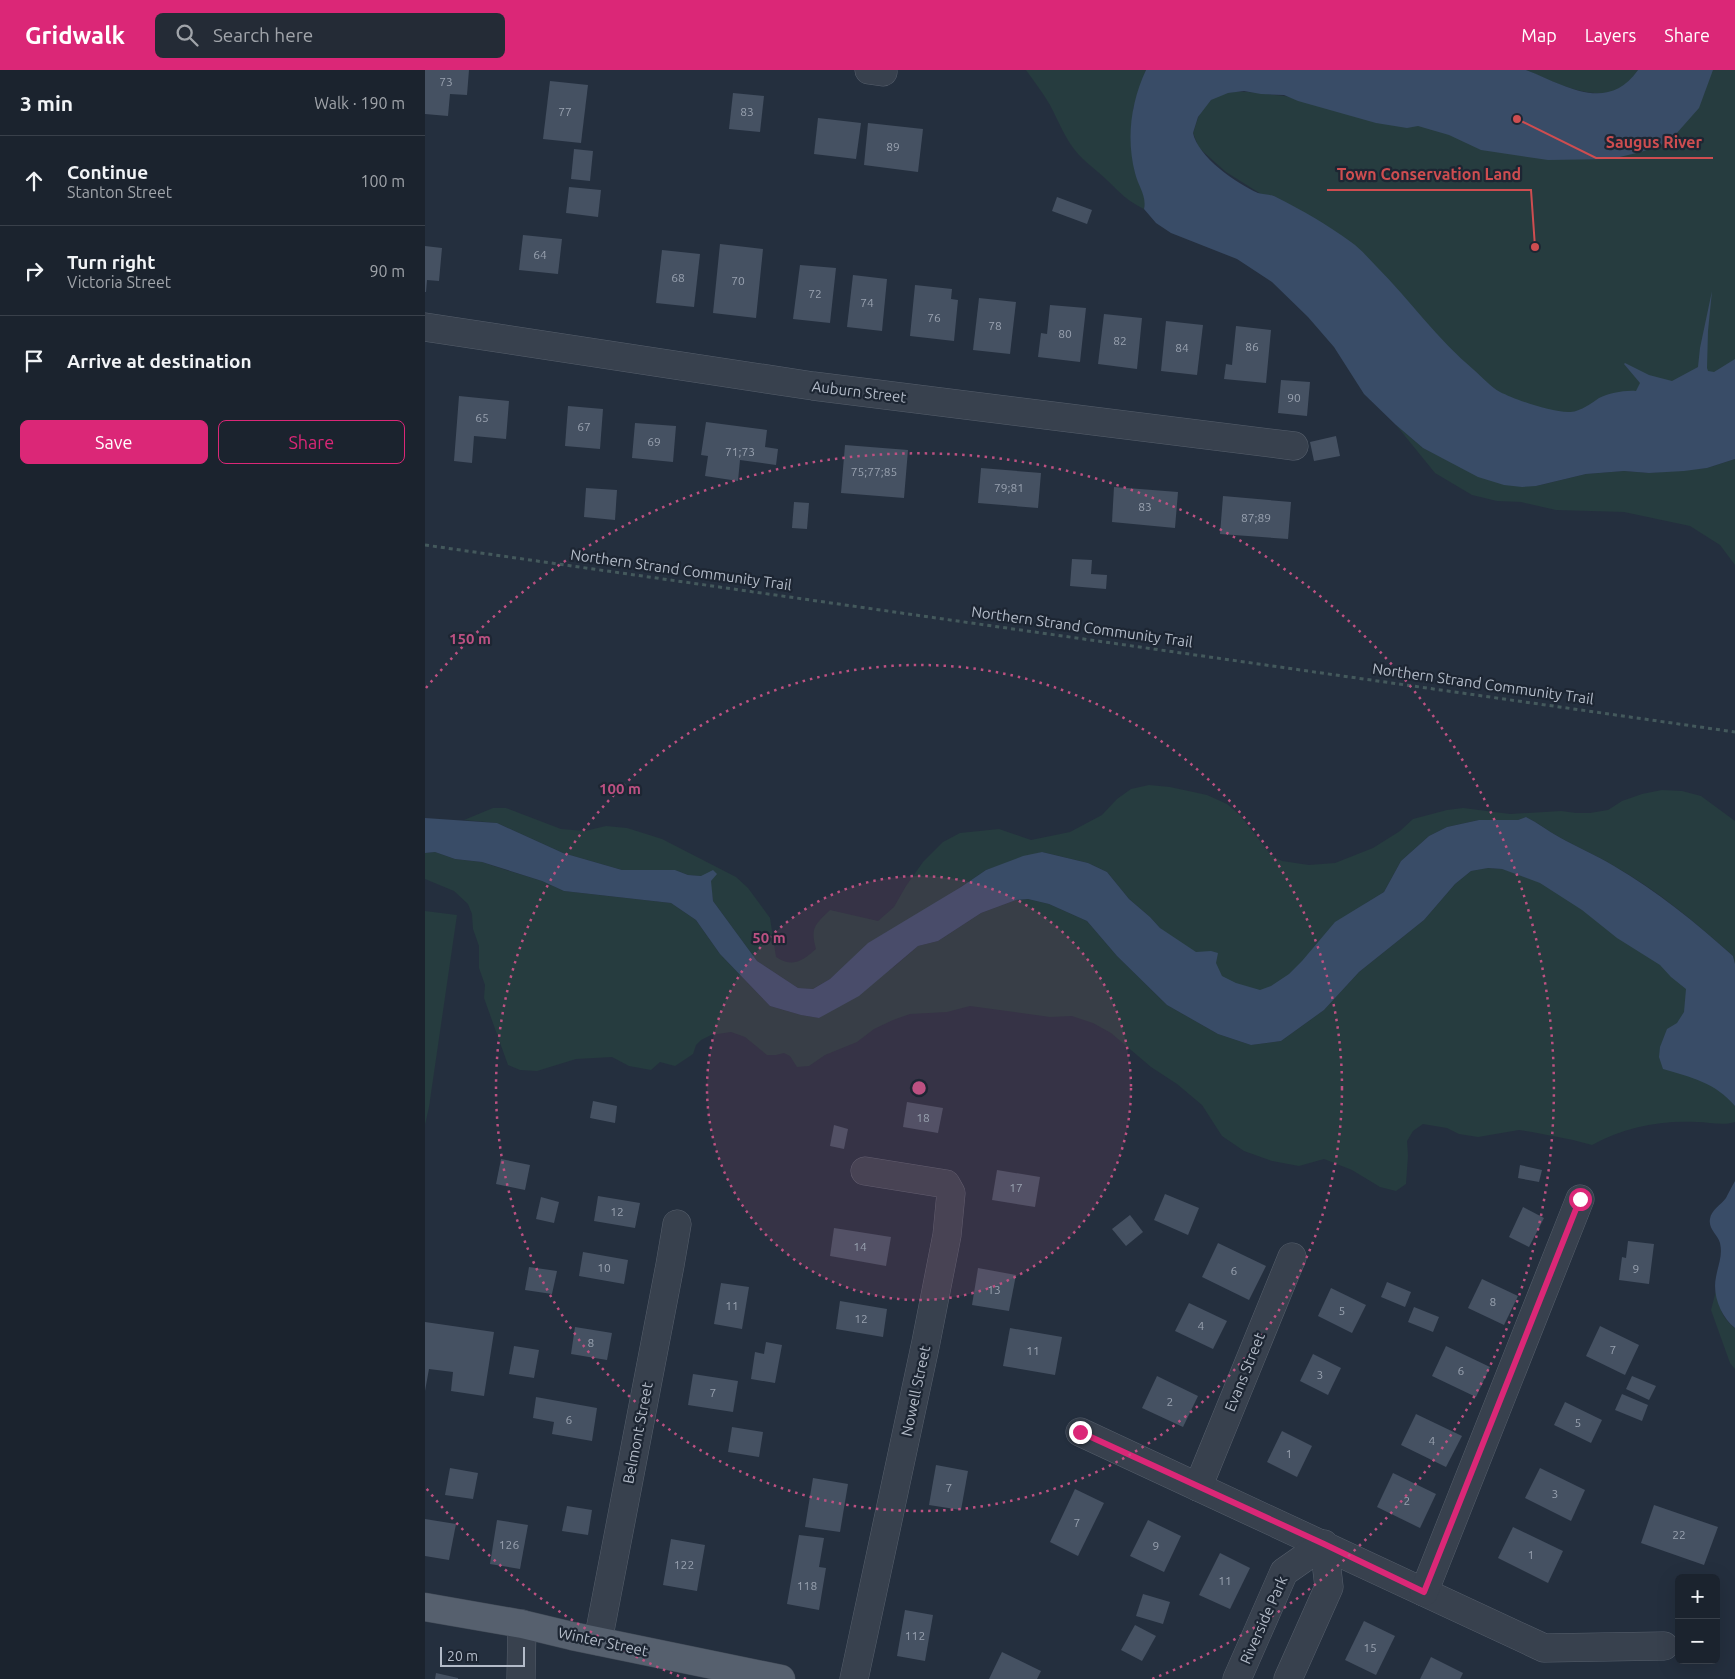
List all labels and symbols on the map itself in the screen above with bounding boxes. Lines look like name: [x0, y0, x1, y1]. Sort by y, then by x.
house number: 73: [439, 75, 453, 88]
house number: 77: [558, 105, 572, 118]
house number: 83: [740, 105, 754, 118]
callout: Saugus River: [1596, 127, 1713, 158]
text: Saugus River: [1606, 133, 1703, 151]
house number: 89: [886, 140, 900, 153]
callout: Town Conservation Land: [1327, 159, 1531, 190]
text: Town Conservation Land: [1337, 165, 1521, 183]
house number: 64: [533, 248, 547, 261]
house number: 68: [671, 271, 685, 284]
house number: 70: [731, 274, 745, 287]
house number: 72: [808, 287, 822, 300]
house number: 74: [860, 296, 874, 309]
house number: 76: [927, 311, 941, 324]
house number: 78: [988, 319, 1002, 332]
house number: 80: [1058, 327, 1072, 340]
house number: 82: [1113, 334, 1127, 347]
house number: 86: [1245, 340, 1259, 353]
house number: 84: [1175, 341, 1189, 354]
street label: Auburn Street: [811, 377, 907, 406]
house number: 90: [1287, 391, 1301, 404]
house number: 65: [475, 411, 489, 424]
house number: 67: [577, 420, 591, 433]
house number: 69: [647, 435, 661, 448]
house number: 71;73: [725, 445, 755, 458]
house number: 75;77;85: [851, 465, 897, 478]
house number: 79;81: [994, 481, 1024, 494]
house number: 83: [1138, 500, 1152, 513]
house number: 87;89: [1241, 511, 1271, 524]
street label: Northern Strand Community Trail: [569, 546, 793, 593]
street label: Northern Strand Community Trail: [970, 603, 1194, 650]
text: 150 m: [449, 630, 491, 647]
street label: Northern Strand Community Trail: [1371, 660, 1595, 707]
text: 100 m: [599, 780, 641, 797]
text: 50 m: [752, 929, 786, 946]
centre of rings: [910, 1079, 928, 1097]
house number: 18: [916, 1111, 930, 1124]
house number: 17: [1009, 1181, 1023, 1194]
route start: [1569, 1188, 1592, 1211]
house number: 12: [610, 1205, 624, 1218]
house number: 14: [853, 1240, 867, 1253]
house number: 10: [597, 1261, 611, 1274]
house number: 9: [1633, 1262, 1639, 1275]
house number: 6: [1231, 1264, 1238, 1277]
house number: 13: [987, 1283, 1001, 1296]
house number: 8: [1490, 1295, 1497, 1308]
house number: 11: [725, 1299, 739, 1312]
house number: 5: [1339, 1304, 1345, 1317]
house number: 12: [854, 1312, 868, 1325]
house number: 4: [1198, 1319, 1205, 1332]
street label: Evans Street: [1221, 1330, 1268, 1414]
house number: 8: [588, 1336, 595, 1349]
house number: 7: [1610, 1343, 1616, 1356]
street label: Nowell Street: [898, 1344, 933, 1438]
house number: 11: [1026, 1344, 1040, 1357]
house number: 6: [1458, 1364, 1465, 1377]
house number: 3: [1317, 1368, 1323, 1381]
street label: Belmont Street: [619, 1381, 656, 1485]
house number: 7: [710, 1386, 716, 1399]
house number: 2: [1167, 1395, 1173, 1408]
house number: 6: [566, 1413, 573, 1426]
house number: 5: [1575, 1416, 1581, 1429]
route end: [1069, 1421, 1092, 1444]
house number: 4: [1429, 1434, 1436, 1447]
house number: 1: [1286, 1447, 1292, 1460]
house number: 7: [946, 1481, 952, 1494]
house number: 3: [1552, 1487, 1558, 1500]
house number: 2: [1404, 1494, 1410, 1507]
house number: 7: [1074, 1516, 1080, 1529]
house number: 22: [1672, 1528, 1686, 1541]
house number: 126: [499, 1538, 519, 1551]
house number: 9: [1153, 1539, 1159, 1552]
house number: 1: [1528, 1548, 1534, 1561]
house number: 122: [674, 1558, 694, 1571]
street label: Riverside Park: [1237, 1573, 1291, 1667]
house number: 11: [1218, 1574, 1232, 1587]
house number: 118: [797, 1579, 817, 1592]
street label: Winter Street: [557, 1624, 650, 1659]
house number: 112: [905, 1629, 925, 1642]
house number: 15: [1363, 1641, 1377, 1654]
scale bar: [440, 1644, 525, 1667]

